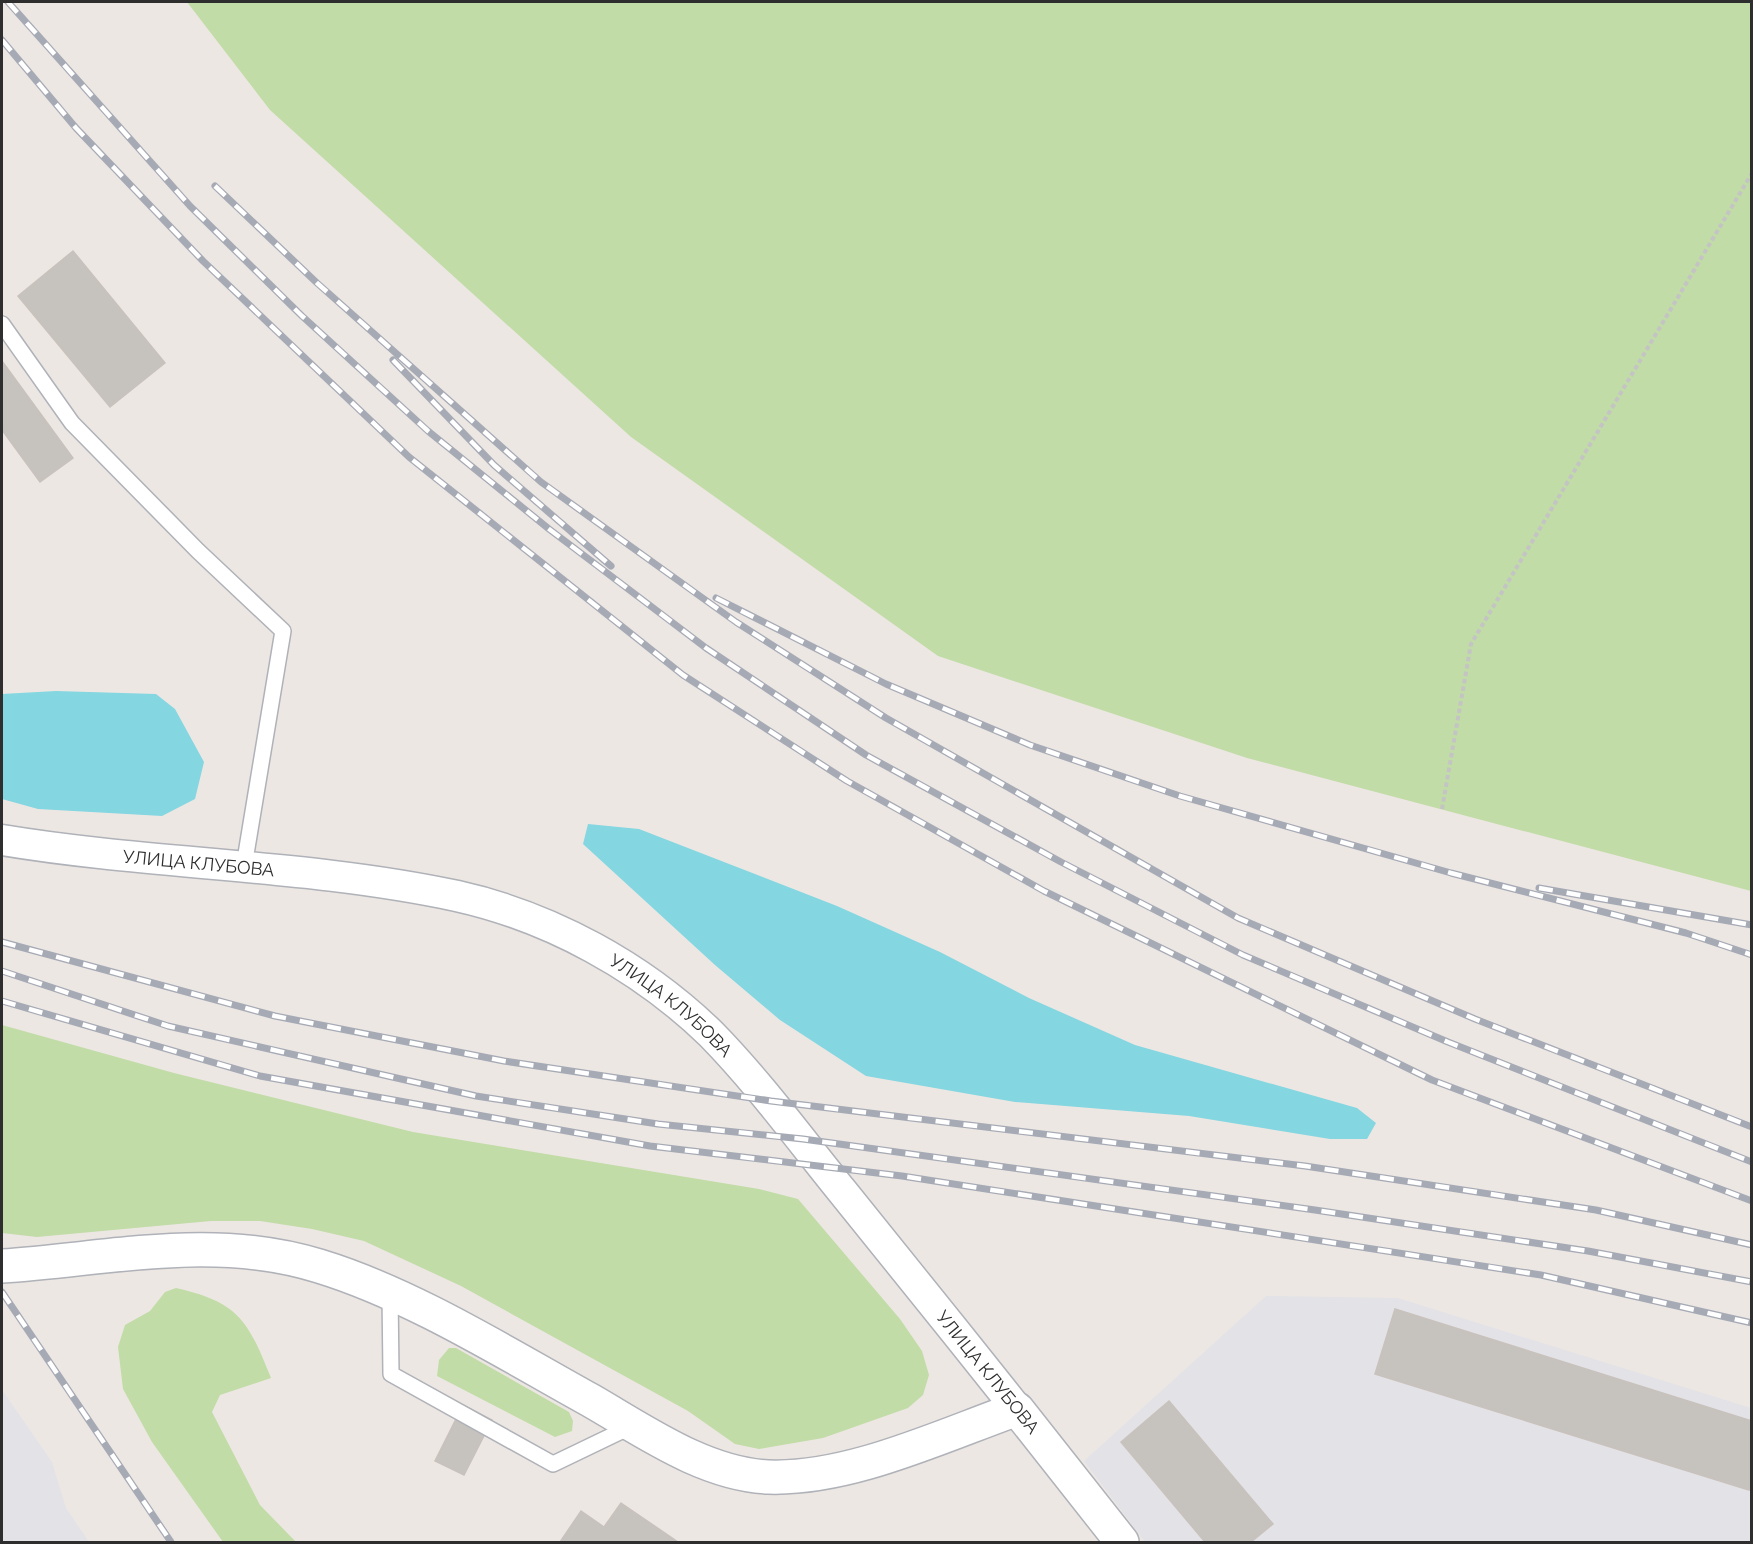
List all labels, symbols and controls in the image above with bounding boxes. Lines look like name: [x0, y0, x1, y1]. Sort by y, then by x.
street label: УЛИЦА КЛУБОВА: [122, 845, 275, 880]
street label: УЛИЦА КЛУБОВА: [606, 949, 737, 1061]
street label: УЛИЦА КЛУБОВА: [932, 1306, 1044, 1438]

